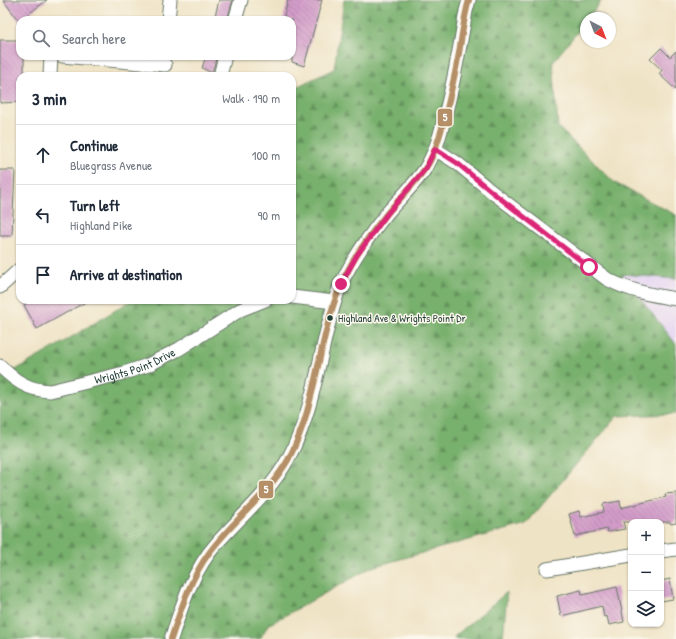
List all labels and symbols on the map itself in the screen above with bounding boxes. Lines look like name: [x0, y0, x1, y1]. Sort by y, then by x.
north arrow: [580, 12, 616, 48]
line badge: 5: [437, 108, 453, 127]
text: 5: [443, 110, 448, 124]
route start: [580, 258, 598, 276]
route end: [332, 275, 350, 293]
place label: Highland Ave & Wrights Point Dr: [338, 311, 466, 325]
marker: Highland Ave & Wrights Point Dr: [325, 313, 335, 323]
street label: Wrights Point Drive: [93, 343, 178, 388]
line badge: 5: [258, 480, 274, 499]
text: 5: [264, 482, 269, 496]

